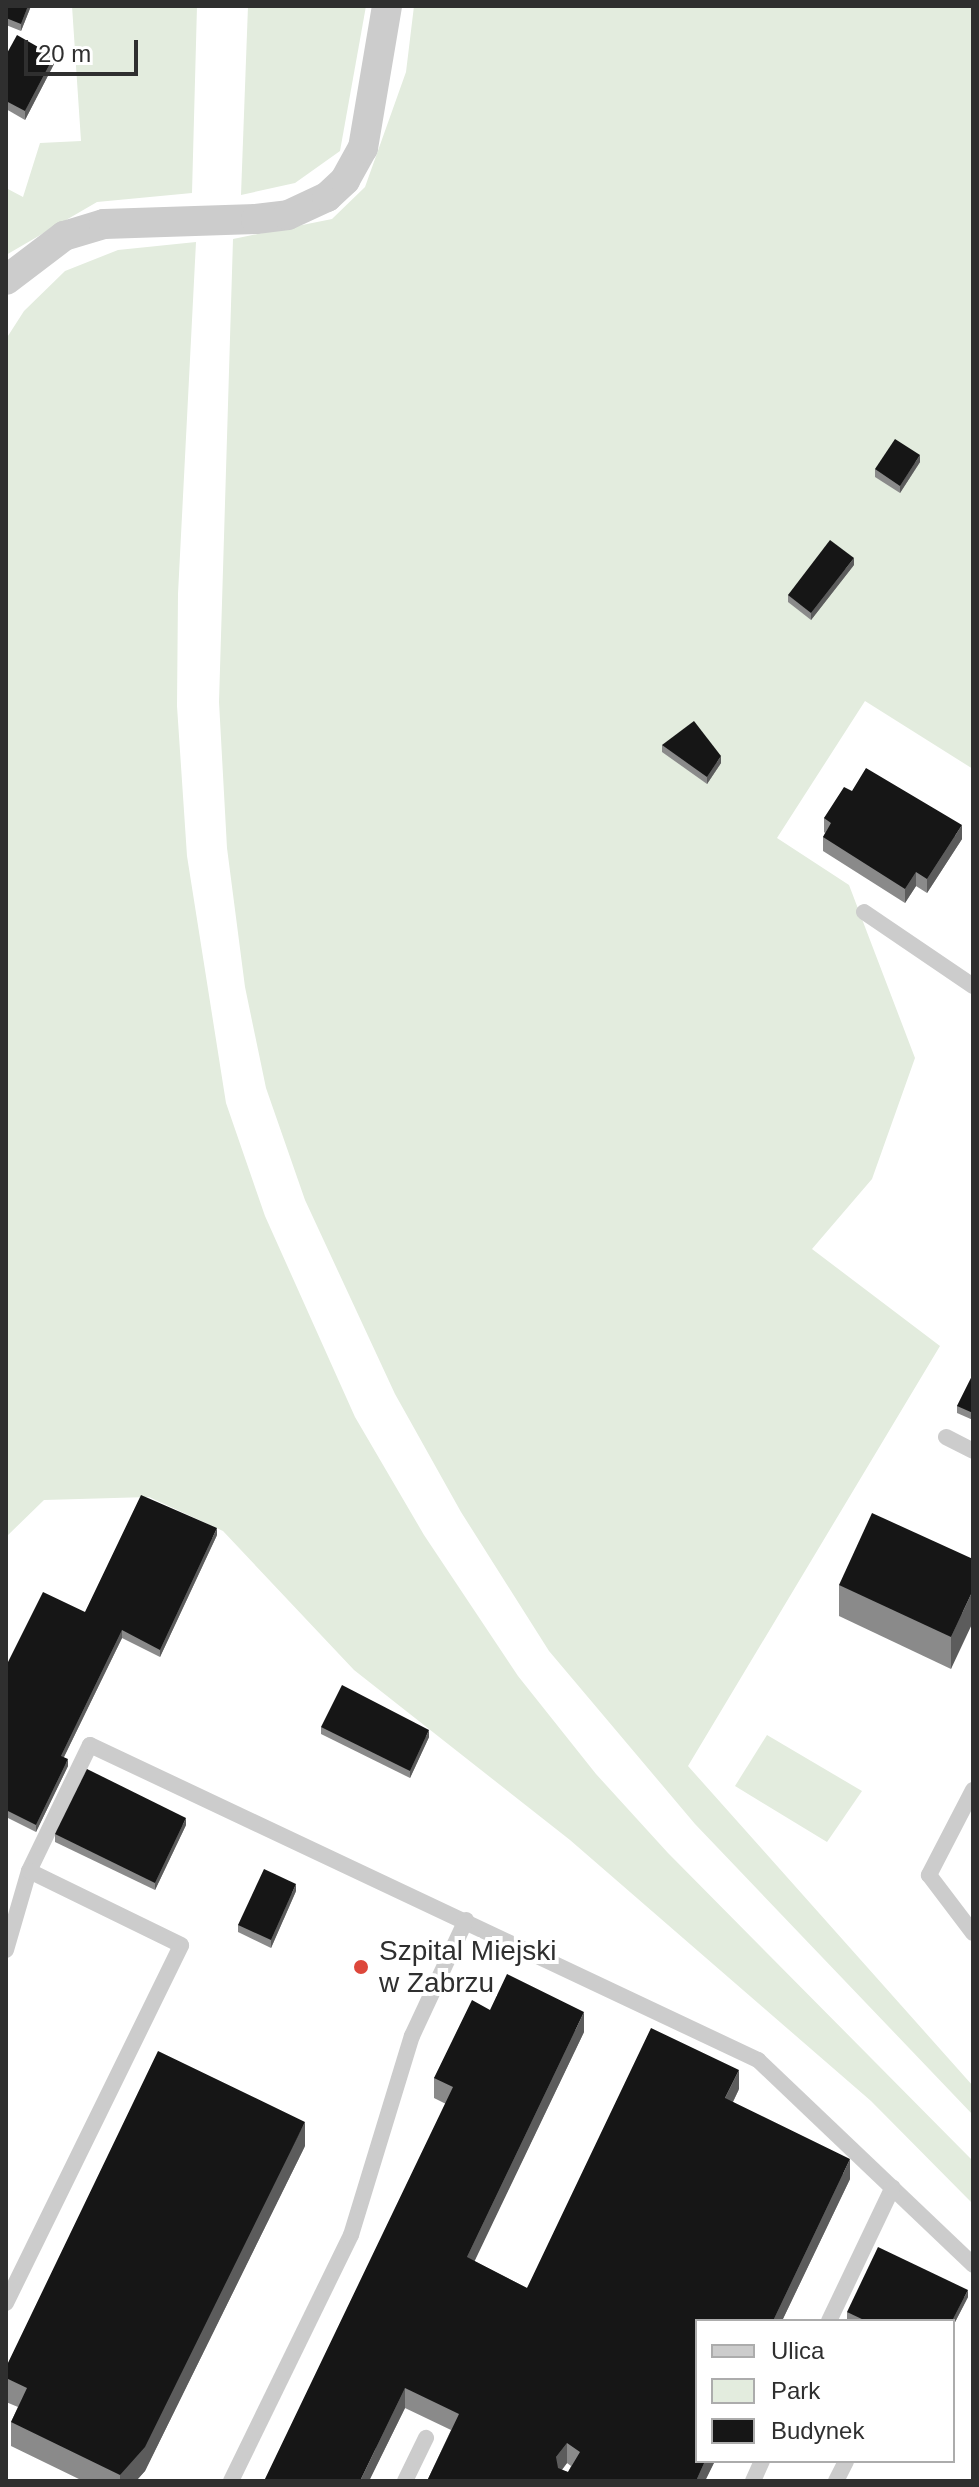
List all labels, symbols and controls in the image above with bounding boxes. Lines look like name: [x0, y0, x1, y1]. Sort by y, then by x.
scale bar: [28, 24, 142, 74]
text: 20 m: [38, 40, 91, 67]
place label: Szpital Miejski w Zabrzu: [379, 1934, 556, 2000]
marker: Szpital Miejski w Zabrzu: [350, 1956, 372, 1978]
legend: [695, 2319, 955, 2463]
text: Ulica: [771, 2337, 824, 2364]
text: Park: [771, 2377, 820, 2404]
text: Budynek: [771, 2417, 864, 2444]

